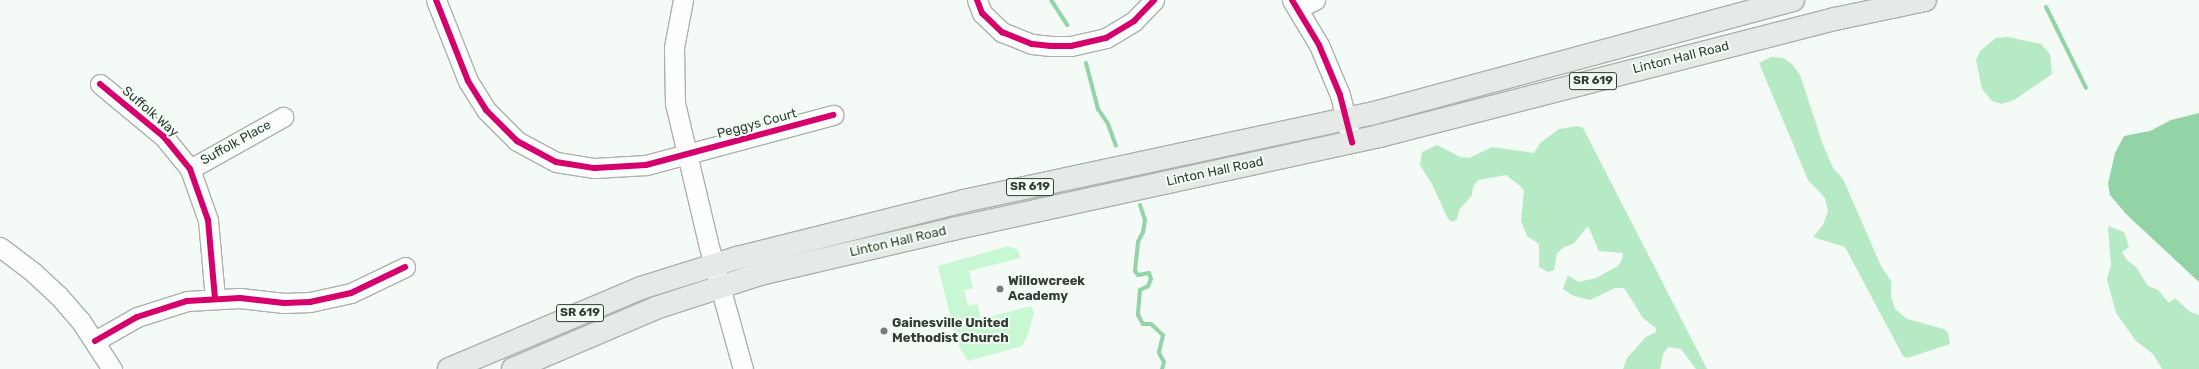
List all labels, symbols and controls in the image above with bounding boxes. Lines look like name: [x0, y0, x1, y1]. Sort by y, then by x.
street label: Linton Hall Road: [1631, 39, 1731, 77]
road number: SR 619: [1568, 71, 1618, 91]
street label: Suffolk Way: [119, 83, 181, 141]
street label: Peggys Court: [715, 106, 799, 142]
street label: Suffolk Place: [198, 117, 274, 169]
street label: Linton Hall Road: [1165, 154, 1265, 190]
road number: SR 619: [1005, 177, 1055, 197]
street label: Linton Hall Road: [848, 223, 948, 261]
place label: Willowcreek Academy: [1008, 274, 1085, 305]
marker: Willowcreek Academy: [995, 284, 1005, 294]
road number: SR 619: [555, 303, 605, 323]
place label: Gainesville United Methodist Church: [892, 316, 1009, 347]
marker: Gainesville United Methodist Church: [879, 326, 889, 336]

